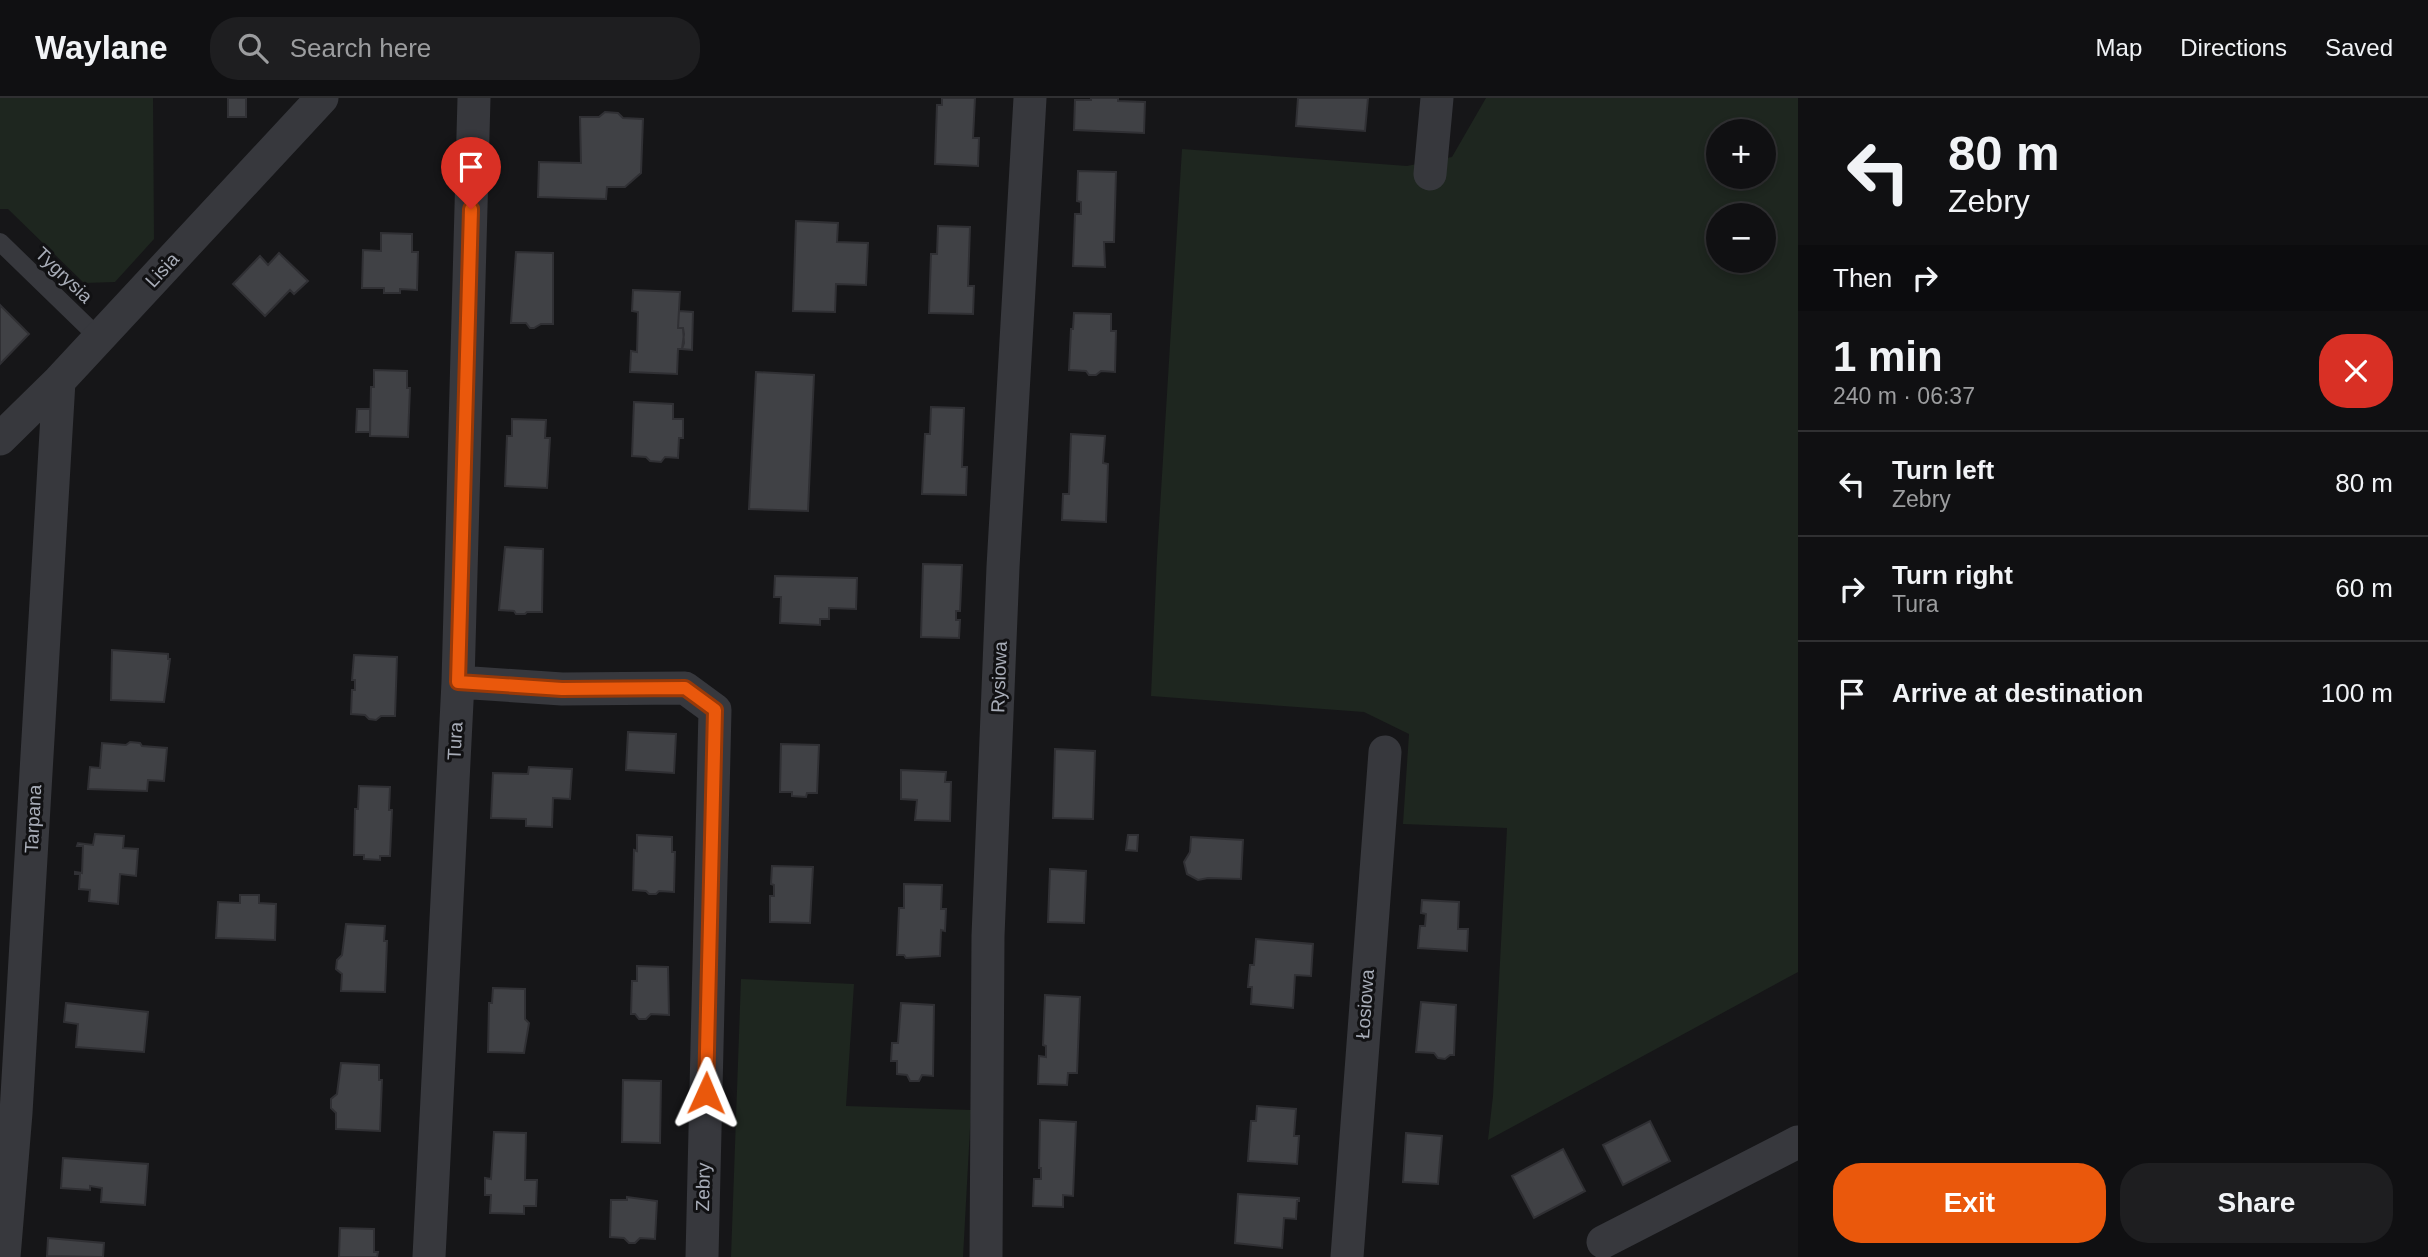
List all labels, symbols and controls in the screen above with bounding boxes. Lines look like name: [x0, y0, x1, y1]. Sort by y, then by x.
search box: [210, 17, 700, 80]
text: Waylane: [35, 29, 168, 66]
icon: search: [234, 29, 272, 67]
text: Search here: [290, 33, 431, 63]
text: Map: [2096, 34, 2142, 61]
text: Directions: [2180, 34, 2287, 61]
text: Saved: [2325, 34, 2393, 61]
map controls: [1706, 119, 1776, 273]
button: +: [1706, 119, 1776, 189]
icon: left: [1833, 126, 1924, 217]
text: 80 m: [1948, 126, 2060, 180]
pin: [441, 137, 501, 209]
icon: arrive: [452, 148, 490, 186]
text: Zebry: [1948, 183, 2030, 219]
button: −: [1706, 203, 1776, 273]
street label: Tygrysia: [31, 243, 97, 307]
street label: Lisia: [141, 248, 183, 291]
icon: right: [1906, 259, 1944, 297]
text: Then: [1833, 263, 1892, 293]
text: 1 min: [1833, 333, 1943, 380]
button: close: [2319, 334, 2393, 408]
text: 240 m · 06:37: [1833, 383, 1975, 409]
text: Turn left: [1892, 455, 1994, 485]
icon: left: [1833, 465, 1871, 503]
text: 80 m: [2335, 468, 2393, 498]
text: Zebry: [1892, 486, 1951, 512]
text: Turn right: [1892, 560, 2013, 590]
icon: right: [1833, 570, 1871, 608]
text: 60 m: [2335, 573, 2393, 603]
text: Tura: [1892, 591, 1938, 617]
street label: Rysiowa: [987, 640, 1011, 713]
icon: arrive: [1833, 675, 1871, 713]
text: Arrive at destination: [1892, 678, 2143, 708]
text: 100 m: [2321, 678, 2393, 708]
street label: Tura: [444, 721, 467, 761]
street label: Tarpana: [21, 784, 45, 854]
street label: Łosiowa: [1352, 968, 1378, 1040]
position arrow: [669, 1056, 743, 1130]
street label: Zebry: [692, 1162, 714, 1211]
button: Exit: [1833, 1163, 2106, 1243]
button: Share: [2120, 1163, 2393, 1243]

